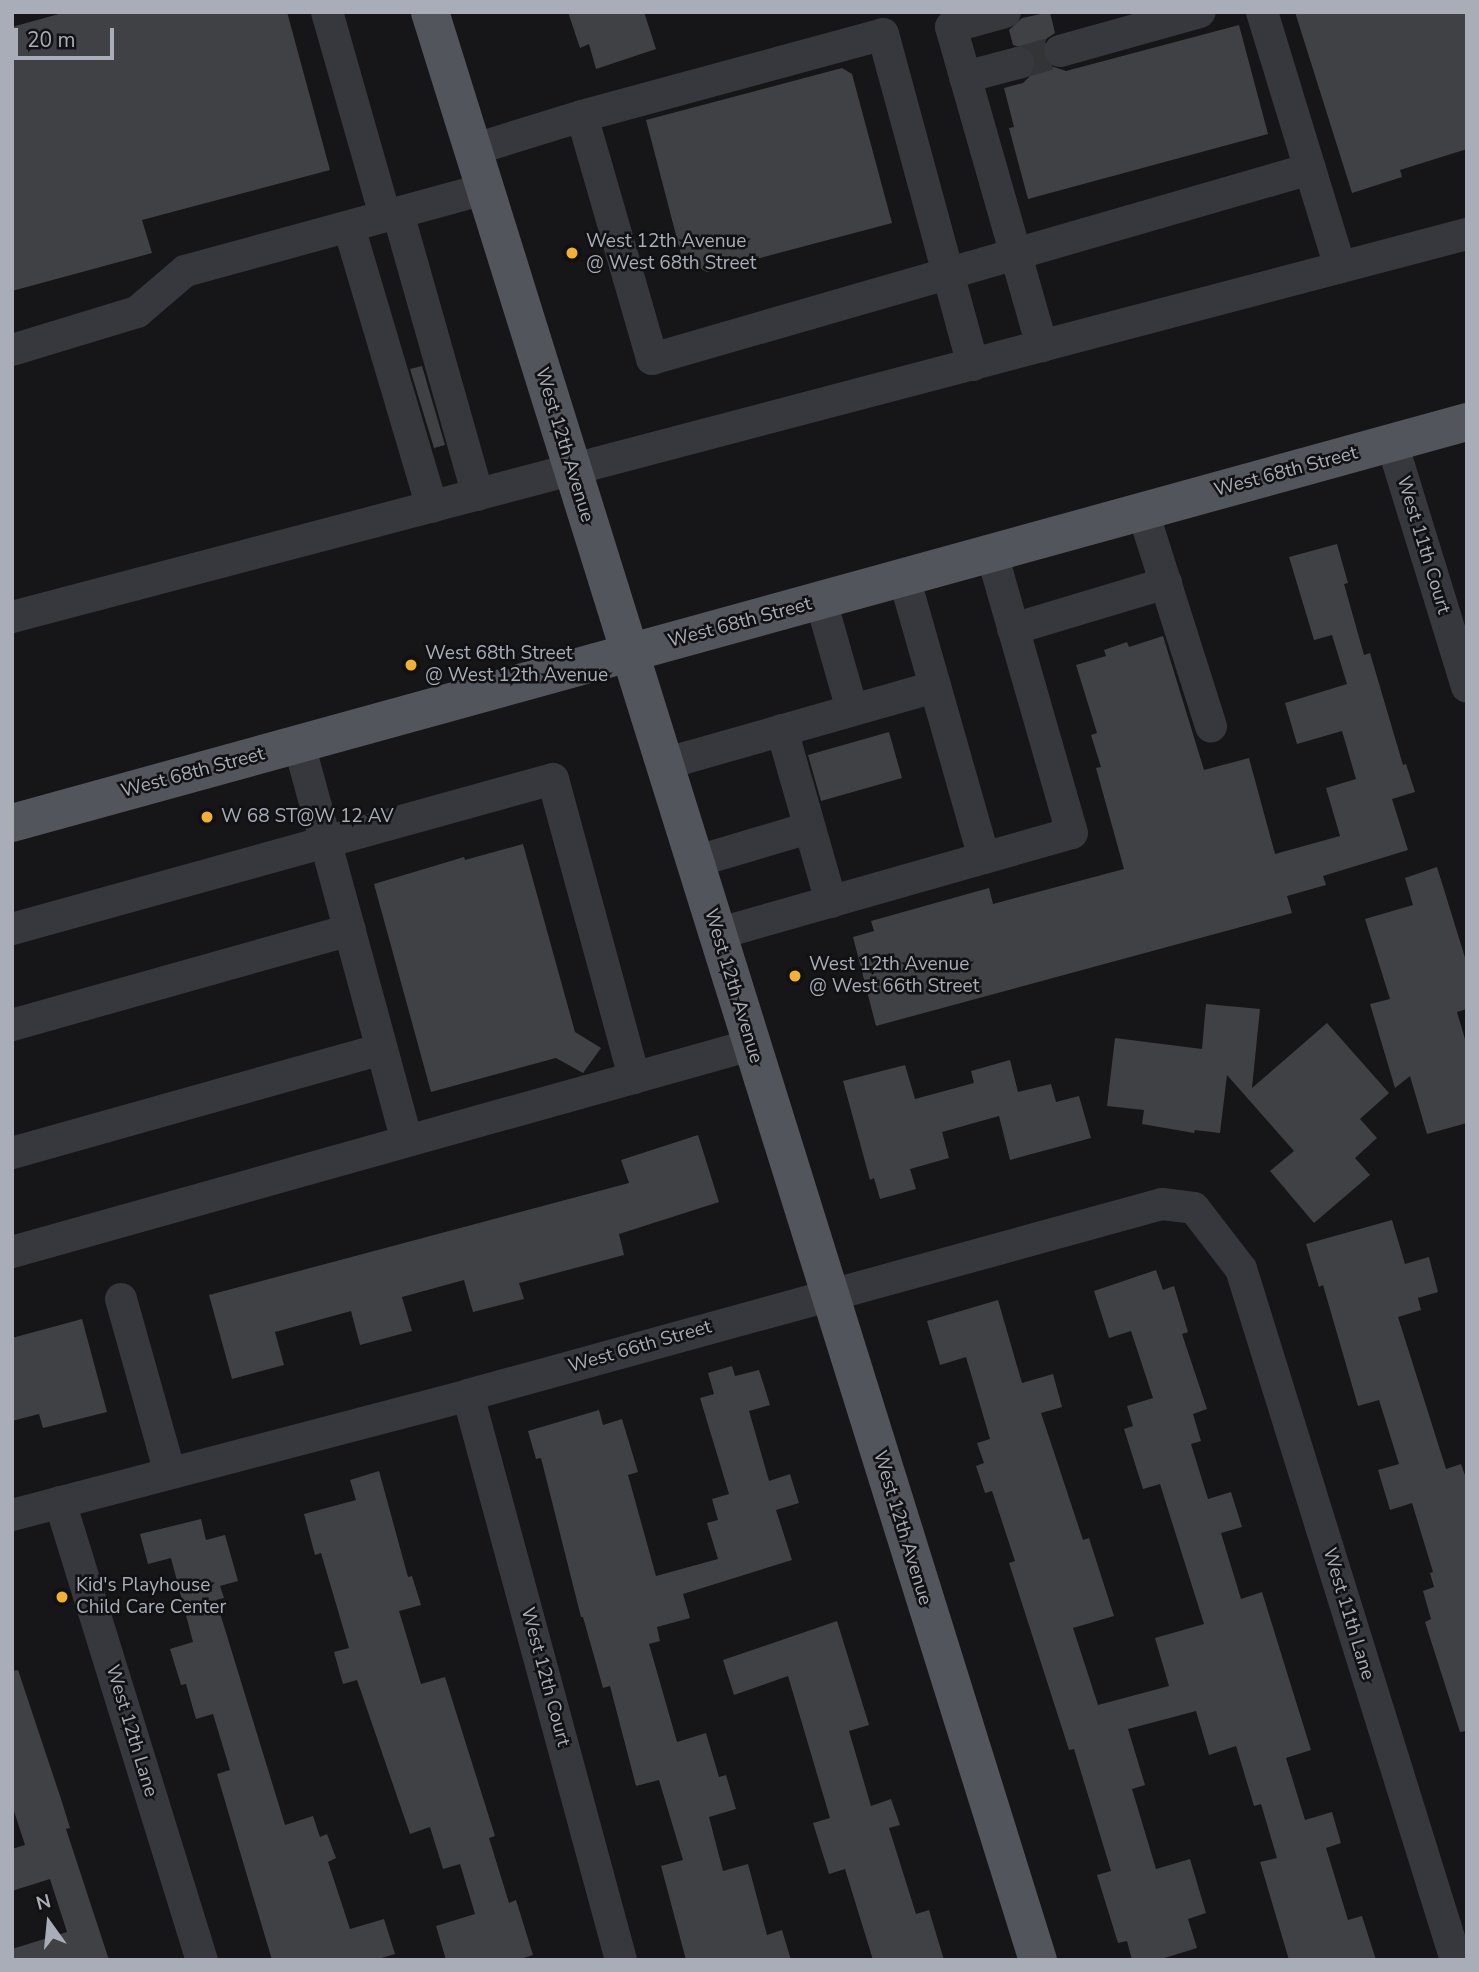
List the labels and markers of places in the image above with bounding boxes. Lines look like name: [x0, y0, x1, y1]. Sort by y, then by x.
place label: West 12th Avenue @ West 68th Street: [586, 231, 756, 275]
marker: West 12th Avenue @ West 68th Street: [564, 245, 580, 261]
place label: West 68th Street @ West 12th Avenue: [425, 643, 608, 687]
marker: West 68th Street @ West 12th Avenue: [403, 657, 419, 673]
place label: W 68 ST@W 12 AV: [221, 806, 394, 828]
marker: W 68 ST@W 12 AV: [199, 809, 215, 825]
place label: West 12th Avenue @ West 66th Street: [809, 954, 979, 998]
marker: West 12th Avenue @ West 66th Street: [787, 968, 803, 984]
place label: Kid's Playhouse Child Care Center: [76, 1575, 226, 1619]
marker: Kid's Playhouse Child Care Center: [54, 1589, 70, 1605]

